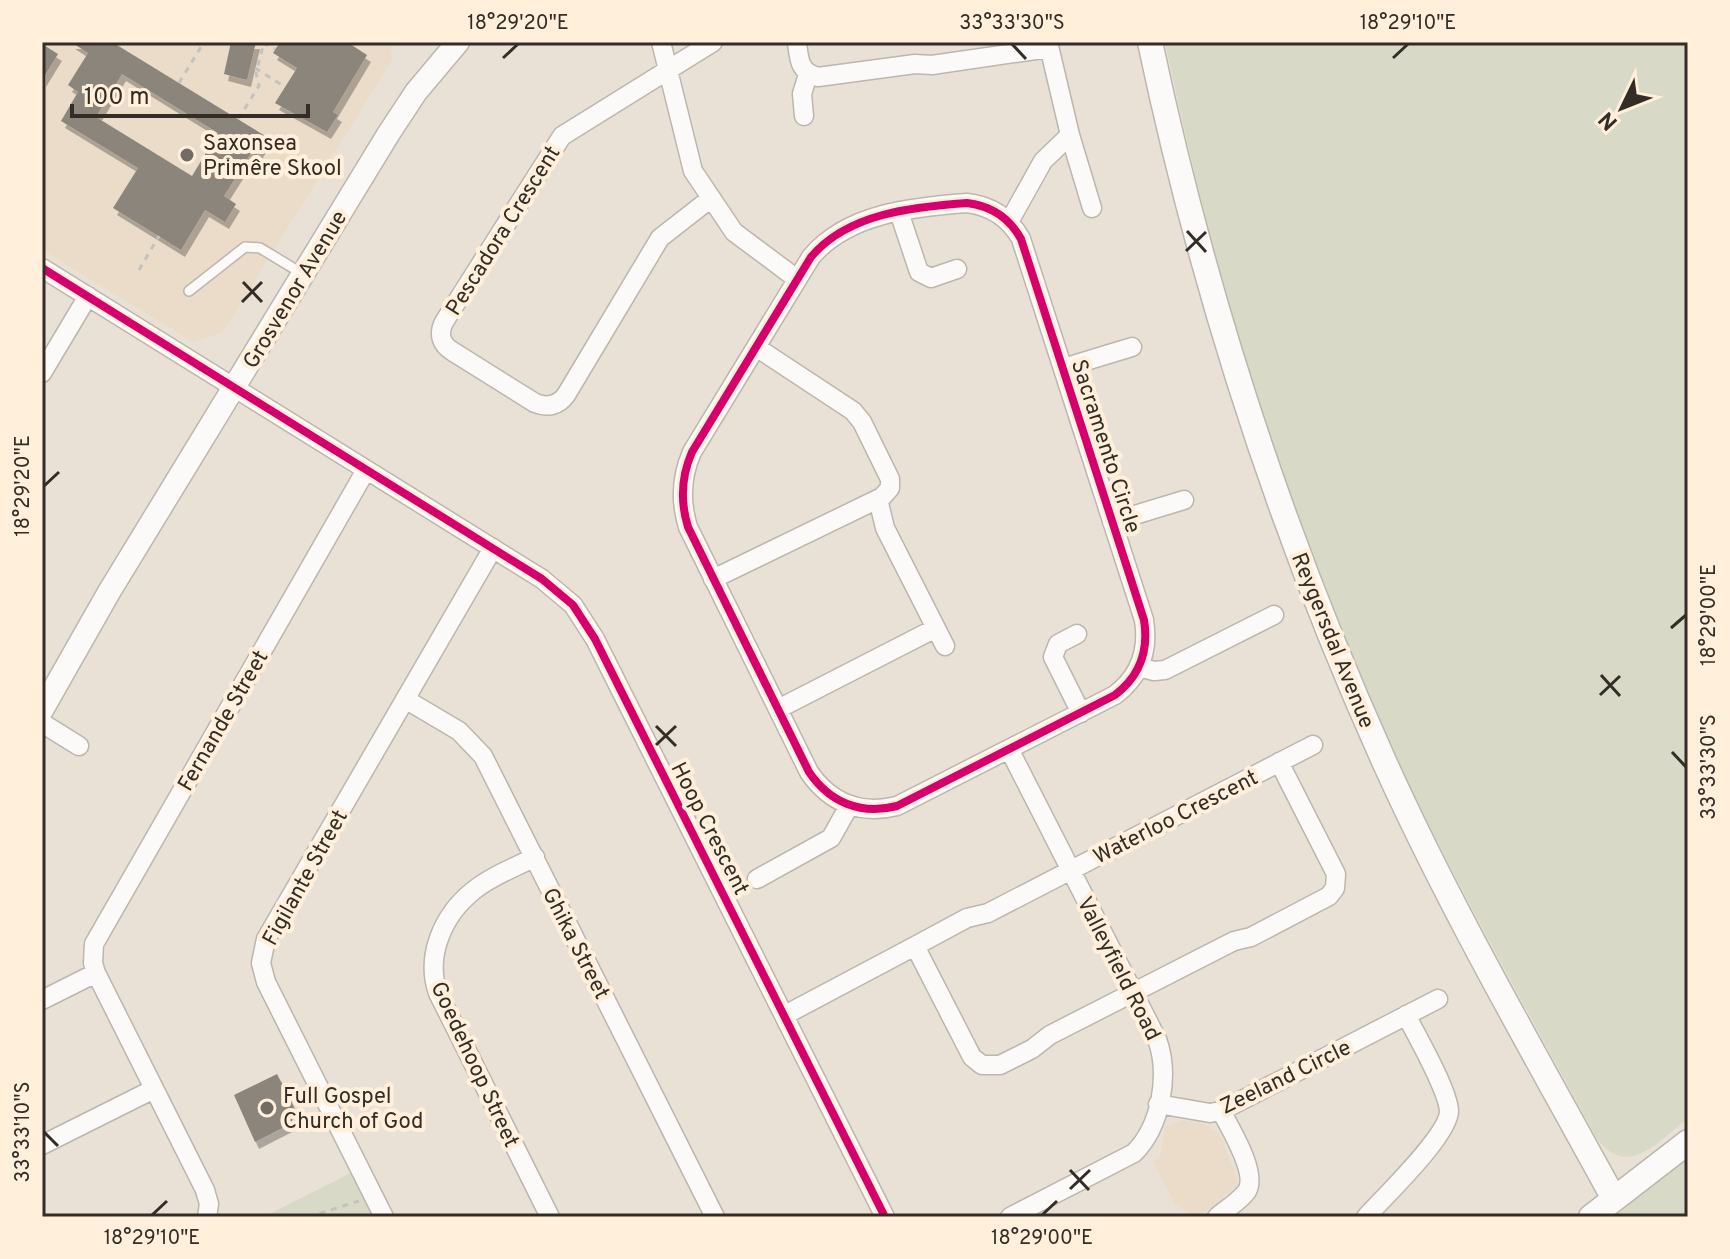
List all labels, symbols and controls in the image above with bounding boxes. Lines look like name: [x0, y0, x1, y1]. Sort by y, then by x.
text: 18°29'20"E: [467, 11, 569, 37]
text: 33°33'30"S: [959, 11, 1065, 37]
text: 18°29'10"E: [1360, 11, 1456, 37]
scale bar: [72, 68, 308, 118]
north arrow: [1582, 68, 1662, 148]
text: 100 m: [84, 83, 150, 113]
text: N: [1594, 105, 1624, 135]
place label: Saxonsea Primêre Skool: [203, 131, 342, 183]
street label: Pescadora Crescent: [441, 141, 567, 321]
marker: Saxonsea Primêre Skool: [178, 146, 196, 164]
street label: Grosvenor Avenue: [238, 206, 354, 374]
street label: Sacramento Circle: [1064, 356, 1145, 537]
text: 18°29'20"E: [11, 435, 37, 537]
street label: Reygersdal Avenue: [1284, 549, 1379, 733]
text: 18°29'00"E: [1697, 564, 1723, 666]
street label: Fernande Street: [173, 646, 275, 796]
text: 33°33'30"S: [1697, 714, 1723, 820]
street label: Hoop Crescent: [664, 758, 754, 900]
street label: Waterloo Crescent: [1089, 765, 1263, 871]
street label: Figilante Street: [258, 806, 355, 951]
street label: Ghika Street: [535, 884, 614, 1004]
street label: Valleyfield Road: [1070, 893, 1166, 1046]
street label: Goedehoop Street: [423, 978, 524, 1152]
street label: Zeeland Circle: [1216, 1035, 1356, 1122]
text: 33°33'10"S: [11, 1082, 37, 1182]
place label: Full Gospel Church of God: [283, 1084, 423, 1136]
marker: Full Gospel Church of God: [258, 1099, 276, 1117]
text: 18°29'10"E: [104, 1226, 200, 1252]
text: 18°29'00"E: [991, 1226, 1093, 1252]

